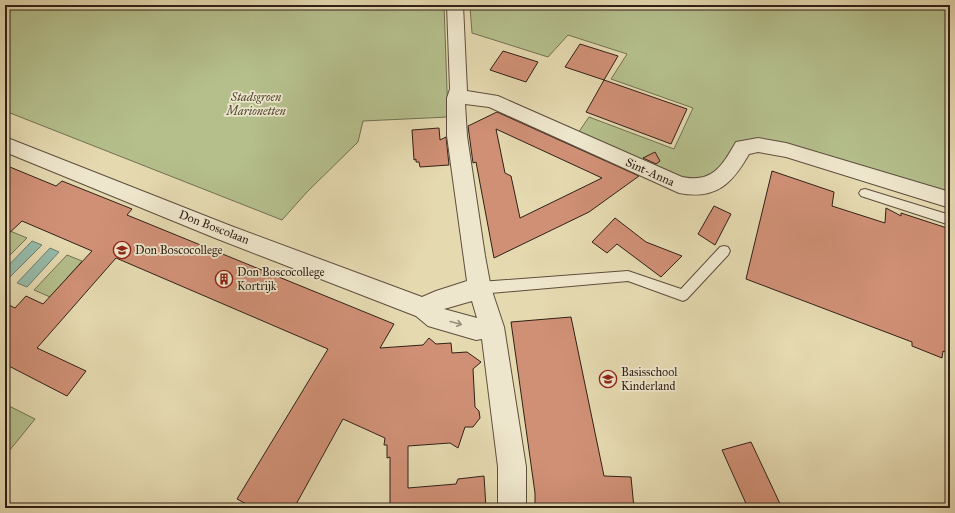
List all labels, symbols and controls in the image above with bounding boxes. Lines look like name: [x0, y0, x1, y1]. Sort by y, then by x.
park label: Stadsgroen Marionetten: [225, 90, 286, 118]
street label: Sint-Anna: [623, 155, 677, 189]
street label: Don Boscolaan: [177, 207, 252, 247]
school or university icon: Don Boscocollege: [112, 240, 132, 260]
place label: Don Boscocollege: [135, 243, 223, 258]
place label: Don Boscocollege Kortrijk: [237, 265, 325, 293]
building icon: Don Boscocollege Kortrijk: [214, 269, 234, 289]
one-way arrow: [450, 320, 463, 328]
place label: Basisschool Kinderland: [621, 365, 678, 393]
school or university icon: Basisschool Kinderland: [598, 369, 618, 389]

